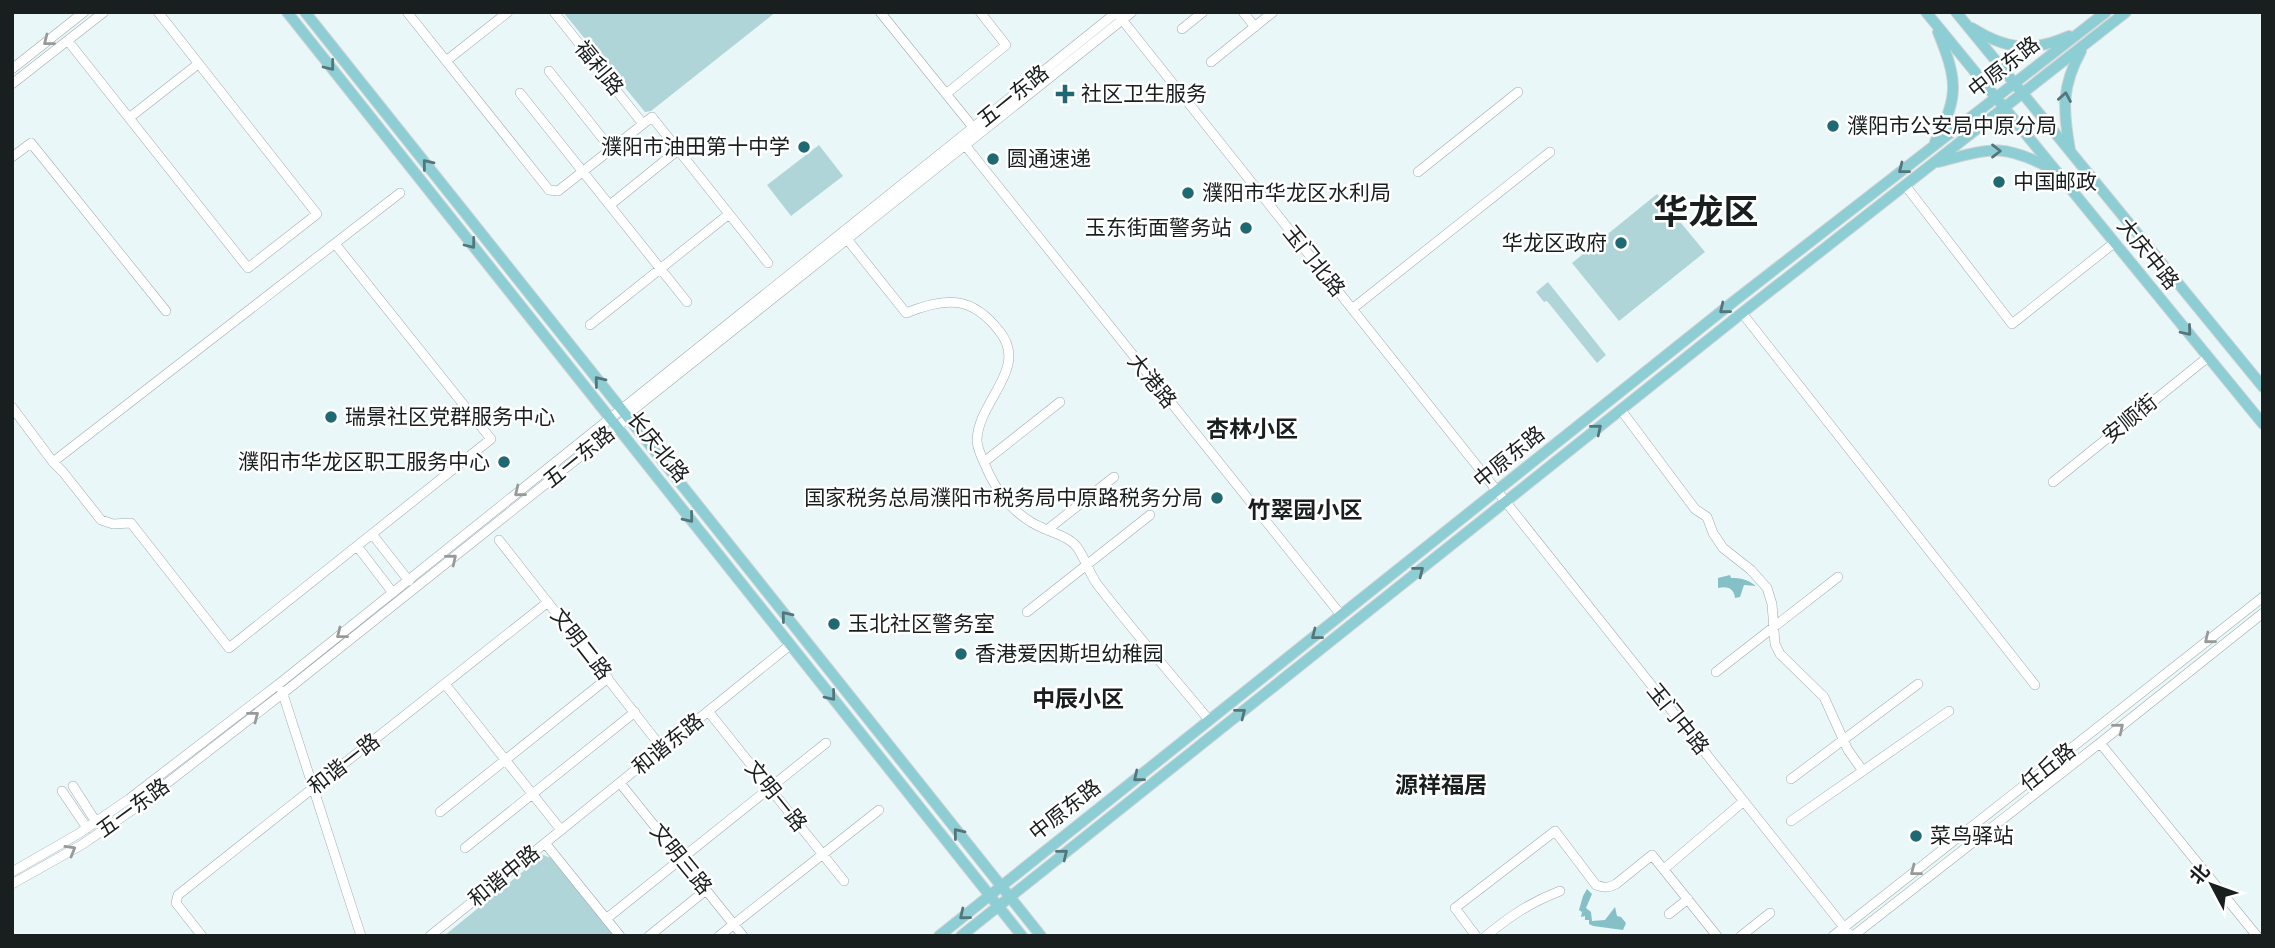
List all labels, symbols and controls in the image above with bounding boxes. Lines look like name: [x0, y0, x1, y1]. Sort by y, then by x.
street label: 中原东路: [1963, 31, 2044, 102]
one-way arrow: [44, 32, 56, 45]
street label: 福利路: [570, 35, 629, 100]
one-way arrow: [321, 58, 334, 70]
street label: 五一东路: [972, 59, 1053, 132]
place label: 社区卫生服务: [1081, 81, 1207, 106]
marker: 社区卫生服务: [1055, 84, 1075, 104]
one-way arrow: [2057, 91, 2072, 103]
place label: 濮阳市公安局中原分局: [1847, 113, 2057, 138]
marker: 濮阳市公安局中原分局: [1825, 118, 1841, 134]
place label: 濮阳市油田第十中学: [601, 134, 790, 159]
marker: 濮阳市油田第十中学: [796, 139, 812, 155]
one-way arrow: [1991, 143, 2002, 159]
place label: 圆通速递: [1007, 146, 1091, 171]
marker: 圆通速递: [985, 151, 1001, 167]
one-way arrow: [422, 160, 435, 172]
one-way arrow: [1898, 161, 1910, 174]
place label: 中国邮政: [2013, 169, 2097, 194]
marker: 中国邮政: [1991, 174, 2007, 190]
place label: 濮阳市华龙区水利局: [1202, 180, 1391, 205]
marker: 濮阳市华龙区水利局: [1180, 185, 1196, 201]
district label: 华龙区: [1653, 191, 1759, 233]
street label: 大庆中路: [2112, 213, 2185, 294]
place label: 玉东街面警务站: [1085, 215, 1232, 240]
marker: 玉东街面警务站: [1238, 220, 1254, 236]
street label: 玉门北路: [1278, 220, 1351, 301]
place label: 华龙区政府: [1502, 230, 1607, 255]
marker: 华龙区政府: [1613, 235, 1629, 251]
one-way arrow: [463, 236, 476, 248]
one-way arrow: [1719, 301, 1731, 314]
one-way arrow: [2179, 323, 2191, 336]
street label: 大港路: [1123, 348, 1182, 413]
one-way arrow: [594, 376, 607, 388]
street label: 安顺街: [2097, 389, 2162, 448]
place label: 瑞景社区党群服务中心: [345, 404, 555, 429]
street label: 长庆北路: [622, 406, 695, 487]
marker: 瑞景社区党群服务中心: [323, 409, 339, 425]
district label: 杏林小区: [1206, 415, 1298, 443]
street label: 五一东路: [538, 420, 619, 493]
street label: 中原东路: [1468, 420, 1549, 493]
one-way arrow: [1589, 425, 1601, 438]
place label: 濮阳市华龙区职工服务中心: [238, 449, 490, 474]
marker: 濮阳市华龙区职工服务中心: [496, 454, 512, 470]
one-way arrow: [514, 484, 527, 496]
place label: 国家税务总局濮阳市税务局中原路税务分局: [804, 485, 1203, 510]
marker: 国家税务总局濮阳市税务局中原路税务分局: [1209, 490, 1225, 506]
district label: 竹翠园小区: [1248, 496, 1363, 524]
one-way arrow: [681, 510, 694, 522]
one-way arrow: [444, 554, 456, 567]
one-way arrow: [1411, 567, 1424, 580]
street label: 文明二路: [546, 603, 617, 684]
place label: 玉北社区警务室: [848, 611, 995, 636]
one-way arrow: [782, 612, 794, 625]
marker: 玉北社区警务室: [826, 616, 842, 632]
one-way arrow: [337, 626, 349, 639]
one-way arrow: [1312, 627, 1324, 640]
one-way arrow: [2205, 631, 2217, 644]
place label: 香港爱因斯坦幼稚园: [975, 641, 1164, 666]
marker: 香港爱因斯坦幼稚园: [953, 646, 969, 662]
street label: 玉门中路: [1642, 678, 1715, 759]
district label: 中辰小区: [1032, 685, 1124, 713]
one-way arrow: [823, 687, 835, 700]
street label: 和谐东路: [627, 707, 708, 780]
one-way arrow: [1233, 708, 1246, 721]
one-way arrow: [247, 711, 259, 724]
one-way arrow: [2112, 723, 2124, 736]
street label: 和谐一路: [303, 728, 384, 799]
street label: 任丘路: [2015, 737, 2080, 796]
street label: 文明一路: [740, 755, 813, 836]
one-way arrow: [1134, 768, 1146, 781]
district label: 源祥福居: [1395, 771, 1487, 799]
street label: 五一东路: [91, 773, 174, 842]
street label: 中原东路: [1024, 774, 1105, 845]
street label: 文明三路: [645, 818, 718, 899]
place label: 菜鸟驿站: [1930, 823, 2014, 848]
one-way arrow: [954, 828, 967, 840]
marker: 菜鸟驿站: [1908, 828, 1924, 844]
street label: 和谐中路: [463, 839, 544, 912]
one-way arrow: [64, 845, 77, 858]
one-way arrow: [1055, 850, 1068, 863]
north arrow: [2177, 850, 2247, 920]
text: 北: [2185, 859, 2214, 889]
one-way arrow: [1911, 863, 1923, 876]
one-way arrow: [960, 907, 972, 920]

